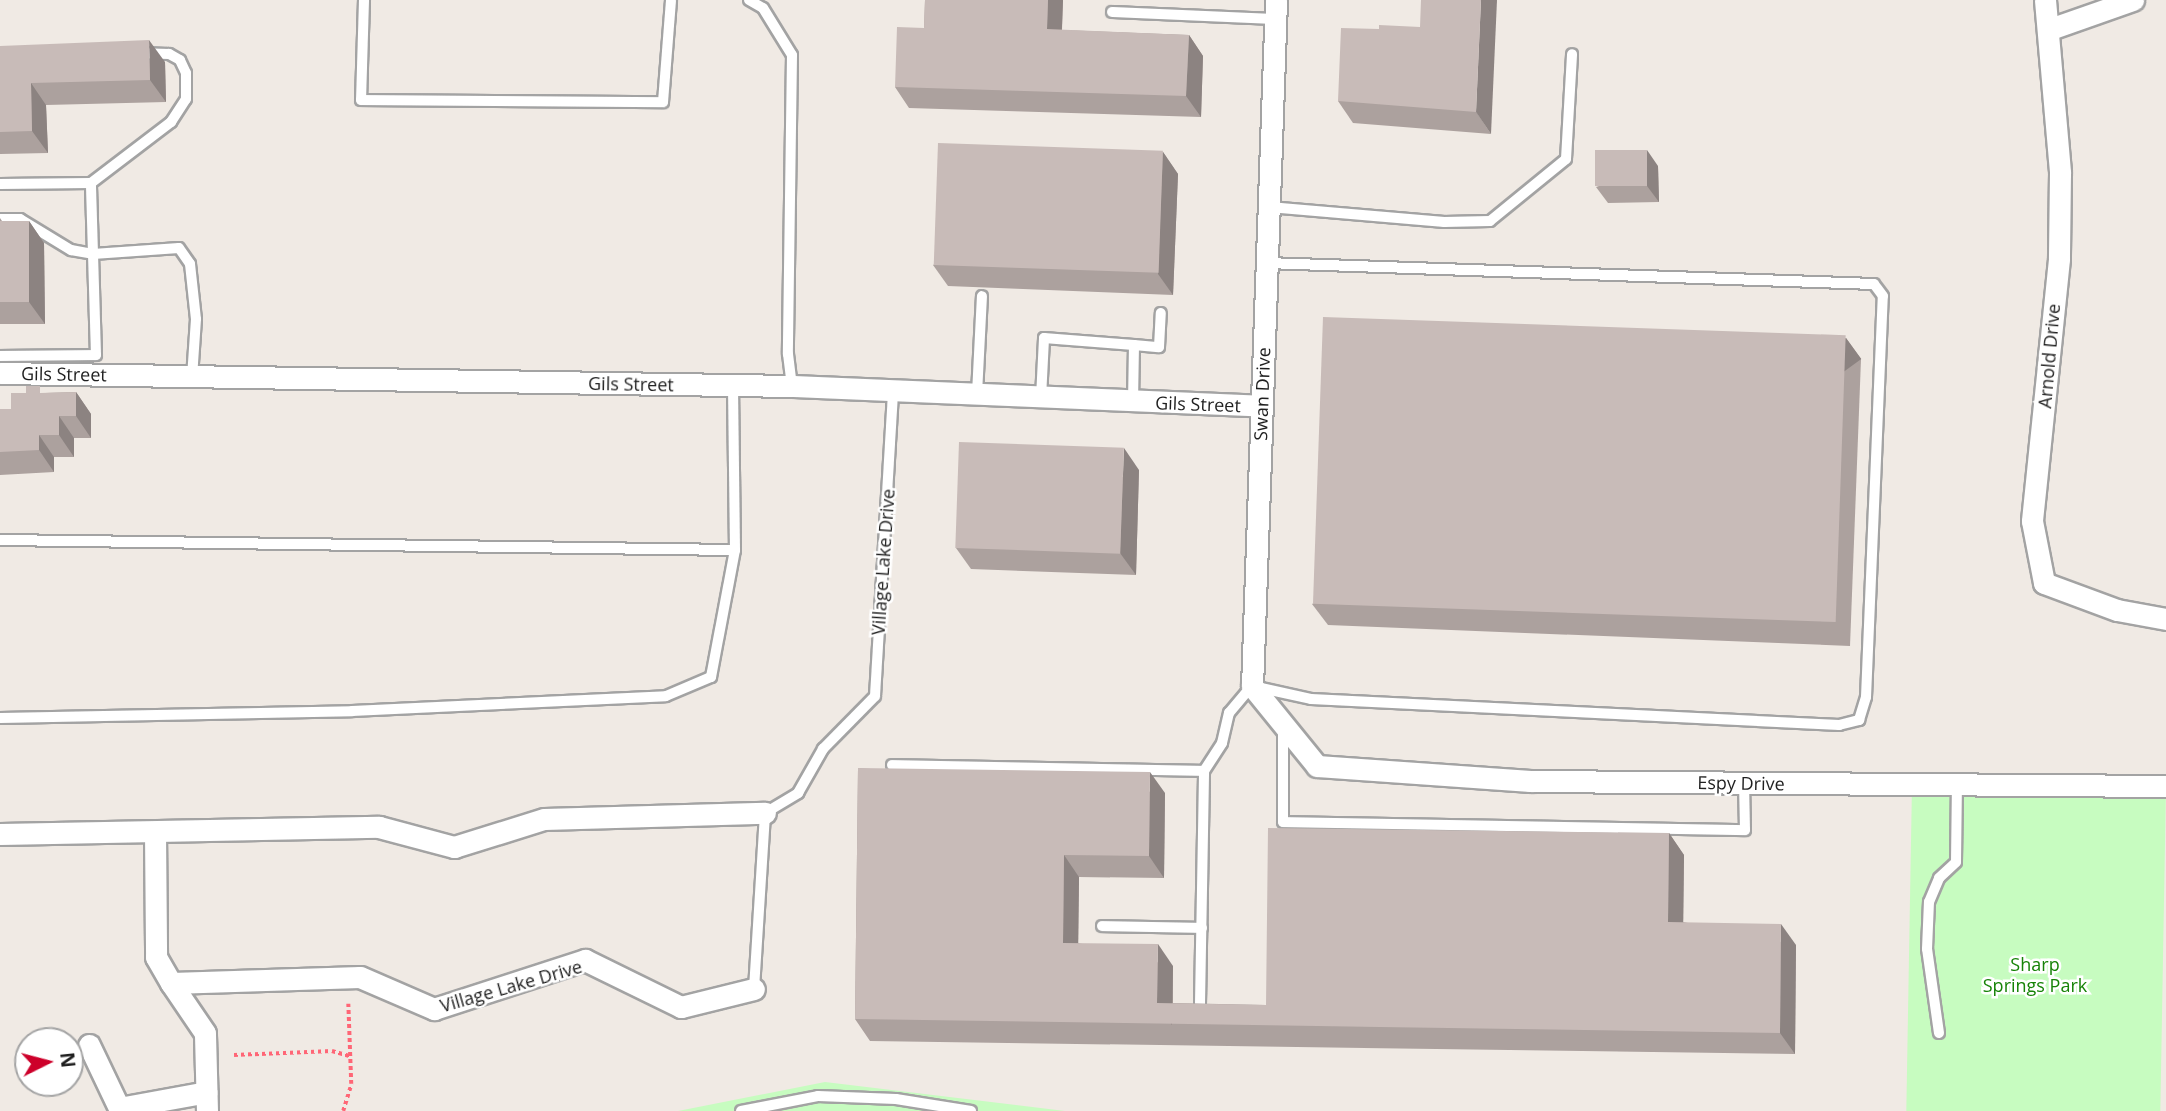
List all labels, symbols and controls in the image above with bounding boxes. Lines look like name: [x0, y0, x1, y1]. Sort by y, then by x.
street label: Arnold Drive: [2034, 303, 2064, 409]
street label: Swan Drive: [1250, 347, 1274, 441]
street label: Gils Street: [21, 362, 107, 386]
street label: Gils Street: [588, 372, 674, 396]
street label: Gils Street: [1155, 392, 1241, 416]
street label: Village Lake Drive: [867, 488, 899, 636]
street label: Espy Drive: [1697, 771, 1785, 795]
park label: Sharp Springs Park: [1983, 954, 2087, 996]
street label: Village Lake Drive: [438, 955, 584, 1017]
north arrow: [14, 1027, 84, 1097]
text: N: [54, 1051, 82, 1069]

